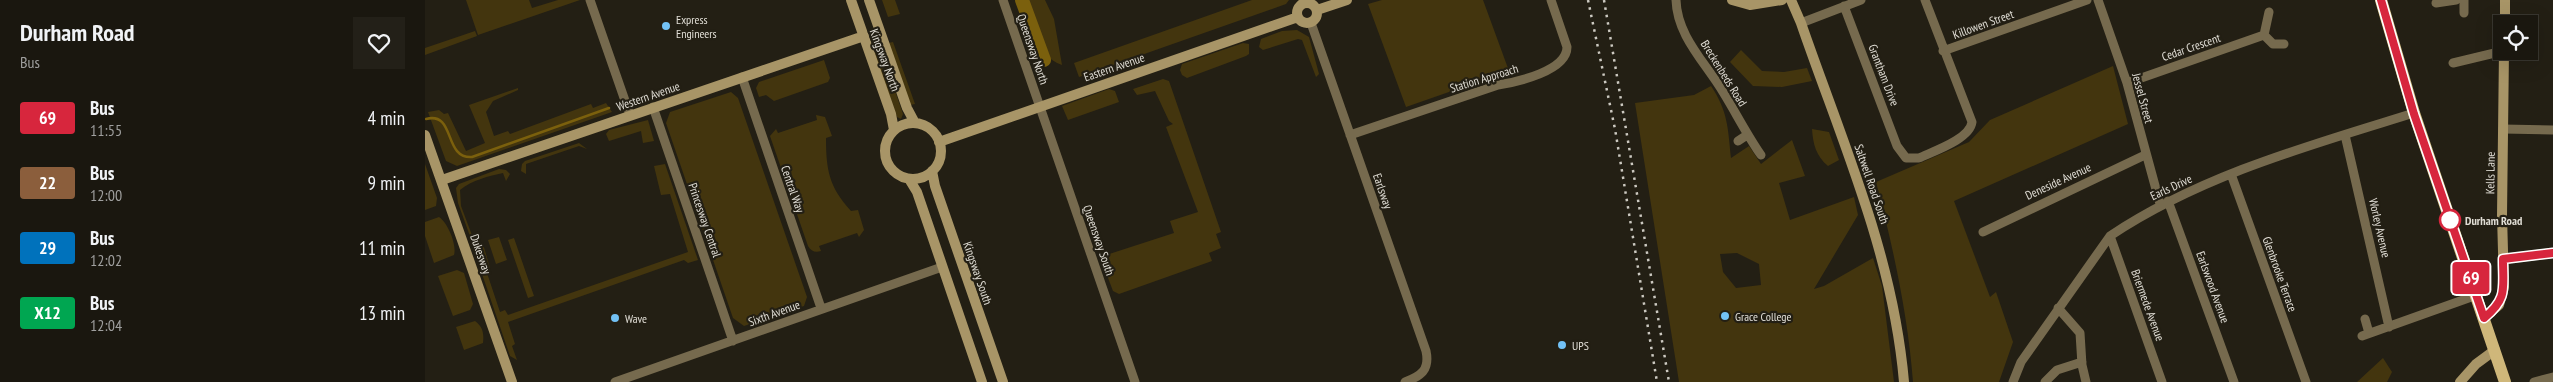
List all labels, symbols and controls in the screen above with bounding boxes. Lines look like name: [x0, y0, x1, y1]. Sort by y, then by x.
street label: Killowen Street: [1950, 6, 2016, 42]
place label: Express Engineers: [676, 12, 717, 41]
street label: Queensway North: [1014, 12, 1052, 86]
map controls: [2493, 15, 2538, 60]
button: locate: [2493, 15, 2538, 60]
text: Durham Road: [20, 17, 134, 48]
button: heart: [353, 17, 405, 69]
marker: Express Engineers: [660, 20, 672, 32]
street label: Kingsway North: [867, 27, 903, 93]
street label: Cedar Crescent: [2160, 30, 2223, 64]
street label: Breckenbeds Road: [1698, 37, 1750, 109]
street label: Grantham Drive: [1865, 42, 1903, 108]
street label: Eastern Avenue: [1082, 50, 1146, 84]
text: Bus: [20, 52, 40, 72]
street label: Station Approach: [1448, 60, 1520, 96]
street label: Jessel Street: [2129, 70, 2157, 125]
street label: Western Avenue: [614, 78, 682, 114]
text: Bus: [90, 96, 114, 120]
text: 69: [39, 106, 56, 129]
text: 4 min: [368, 106, 405, 130]
text: 11:55: [90, 120, 122, 140]
street label: Saltwell Road South: [1851, 142, 1893, 226]
street label: Kells Lane: [2482, 152, 2498, 194]
street label: Deneside Avenue: [2023, 159, 2093, 203]
text: Bus: [90, 161, 114, 185]
street label: Central Way: [778, 163, 808, 215]
text: 22: [39, 171, 56, 194]
text: 9 min: [368, 171, 405, 195]
street label: Earlsway: [1370, 171, 1396, 211]
street label: Earls Drive: [2148, 171, 2194, 203]
street label: Princesway Central: [685, 181, 725, 259]
text: 12:00: [90, 185, 122, 205]
street label: Worley Avenue: [2366, 197, 2394, 259]
street label: Queensway South: [1080, 203, 1118, 277]
marker: Durham Road: [2439, 209, 2461, 231]
place label: Durham Road: [2465, 213, 2522, 228]
text: Bus: [90, 226, 114, 250]
street label: Dukesway: [467, 232, 495, 276]
street label: Glenbrooke Terrace: [2259, 234, 2301, 314]
text: 29: [39, 236, 56, 259]
text: 11 min: [359, 236, 405, 260]
street label: Kingsway South: [960, 239, 996, 307]
street label: Earlswood Avenue: [2193, 249, 2233, 325]
text: 12:02: [90, 250, 122, 270]
line badge: 69: [2449, 262, 2493, 294]
text: 69: [2462, 266, 2480, 289]
street label: Briermede Avenue: [2128, 267, 2168, 343]
text: Bus: [90, 291, 114, 315]
street label: Sixth Avenue: [746, 297, 802, 329]
text: X12: [34, 301, 61, 324]
text: 13 min: [359, 301, 405, 325]
place label: Grace College: [1735, 309, 1792, 324]
marker: Grace College: [1719, 310, 1731, 322]
place label: Wave: [625, 311, 647, 326]
marker: Wave: [609, 312, 621, 324]
text: 12:04: [90, 315, 122, 335]
place label: UPS: [1572, 338, 1589, 353]
marker: UPS: [1556, 339, 1568, 351]

